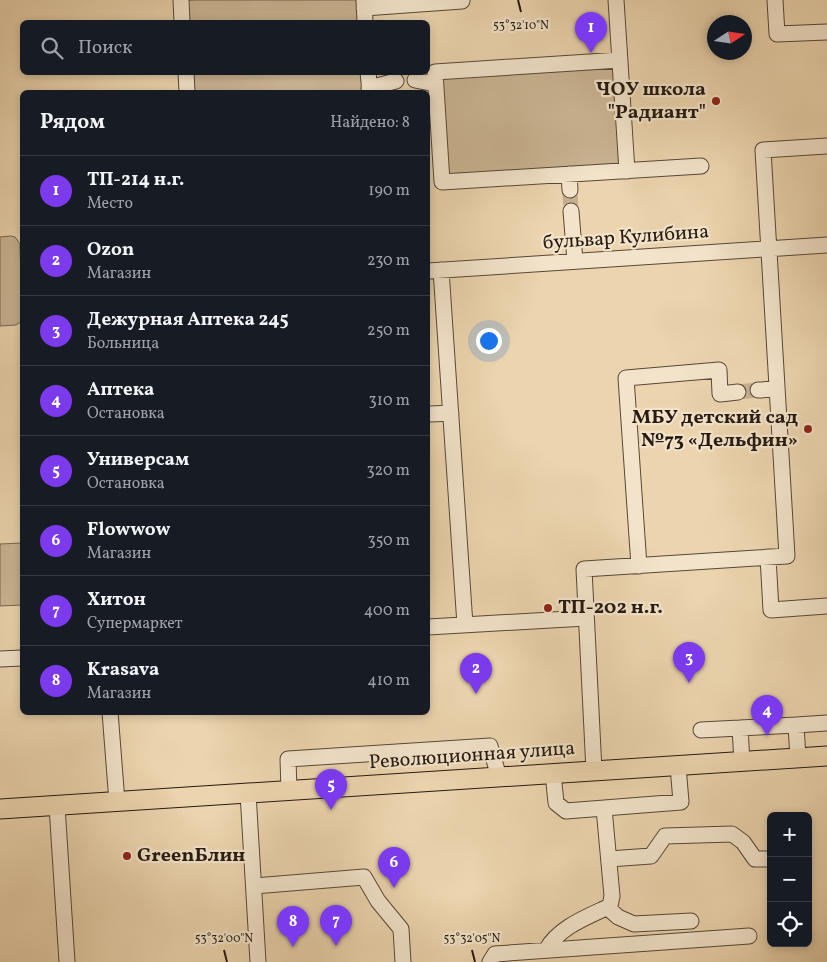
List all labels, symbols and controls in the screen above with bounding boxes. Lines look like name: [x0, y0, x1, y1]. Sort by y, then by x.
pin: 1: [575, 12, 607, 53]
north arrow: [707, 15, 752, 60]
text: 53°32'10"N: [493, 18, 549, 34]
search box: [20, 20, 430, 75]
icon: search: [38, 34, 66, 62]
text: Поиск: [78, 35, 132, 61]
place label: ЧОУ школа "Радиант": [596, 76, 706, 127]
marker: ЧОУ школа "Радиант": [710, 95, 722, 107]
text: Рядом: [40, 108, 105, 137]
text: Найдено: 8: [330, 112, 410, 134]
text: ТП-214 н.г.: [87, 167, 184, 193]
text: 1: [53, 180, 59, 202]
text: 190 m: [368, 180, 410, 202]
text: Место: [87, 193, 133, 215]
street label: бульвар Кулибина: [542, 218, 710, 258]
text: Ozon: [87, 237, 134, 263]
text: 2: [52, 250, 60, 272]
text: 230 m: [367, 250, 410, 272]
text: Магазин: [87, 263, 151, 285]
text: Дежурная Аптека 245: [87, 307, 289, 333]
text: 3: [52, 320, 60, 342]
text: 250 m: [367, 320, 410, 342]
your location: [476, 328, 502, 354]
text: Больница: [87, 333, 159, 355]
text: Аптека: [87, 377, 154, 403]
text: 4: [51, 390, 61, 412]
text: 310 m: [369, 390, 410, 412]
text: Остановка: [87, 403, 165, 425]
place label: МБУ детский сад №73 «Дельфин»: [632, 404, 798, 455]
marker: МБУ детский сад №73 «Дельфин»: [802, 423, 814, 435]
text: Универсам: [87, 447, 189, 473]
text: 5: [52, 460, 60, 482]
text: 320 m: [366, 460, 410, 482]
text: Остановка: [87, 473, 165, 495]
text: Flowwow: [87, 517, 170, 543]
text: 6: [52, 530, 60, 552]
text: 350 m: [367, 530, 410, 552]
text: Магазин: [87, 543, 151, 565]
text: Хитон: [87, 587, 146, 613]
place label: ТП-202 н.г.: [558, 594, 663, 622]
text: 7: [52, 600, 60, 622]
text: 400 m: [364, 600, 410, 622]
marker: ТП-202 н.г.: [542, 602, 554, 614]
text: Супермаркет: [87, 613, 183, 635]
pin: 3: [673, 642, 705, 683]
pin: 2: [460, 653, 492, 694]
text: Krasava: [87, 657, 160, 683]
text: 8: [52, 670, 60, 692]
text: 410 m: [367, 670, 410, 692]
text: Магазин: [87, 683, 151, 705]
pin: 4: [751, 695, 783, 736]
street label: Революционная улица: [368, 735, 576, 777]
pin: 5: [315, 769, 347, 810]
map controls: [767, 812, 812, 947]
button: +: [767, 812, 812, 857]
place label: GreenБлин: [137, 842, 245, 870]
pin: 6: [378, 847, 410, 888]
marker: GreenБлин: [121, 850, 133, 862]
button: −: [767, 857, 812, 902]
button: locate: [767, 902, 812, 947]
pin: 7: [320, 905, 352, 946]
pin: 8: [277, 906, 309, 947]
text: 53°32'00"N: [195, 931, 253, 947]
text: 53°32'05"N: [444, 931, 500, 947]

